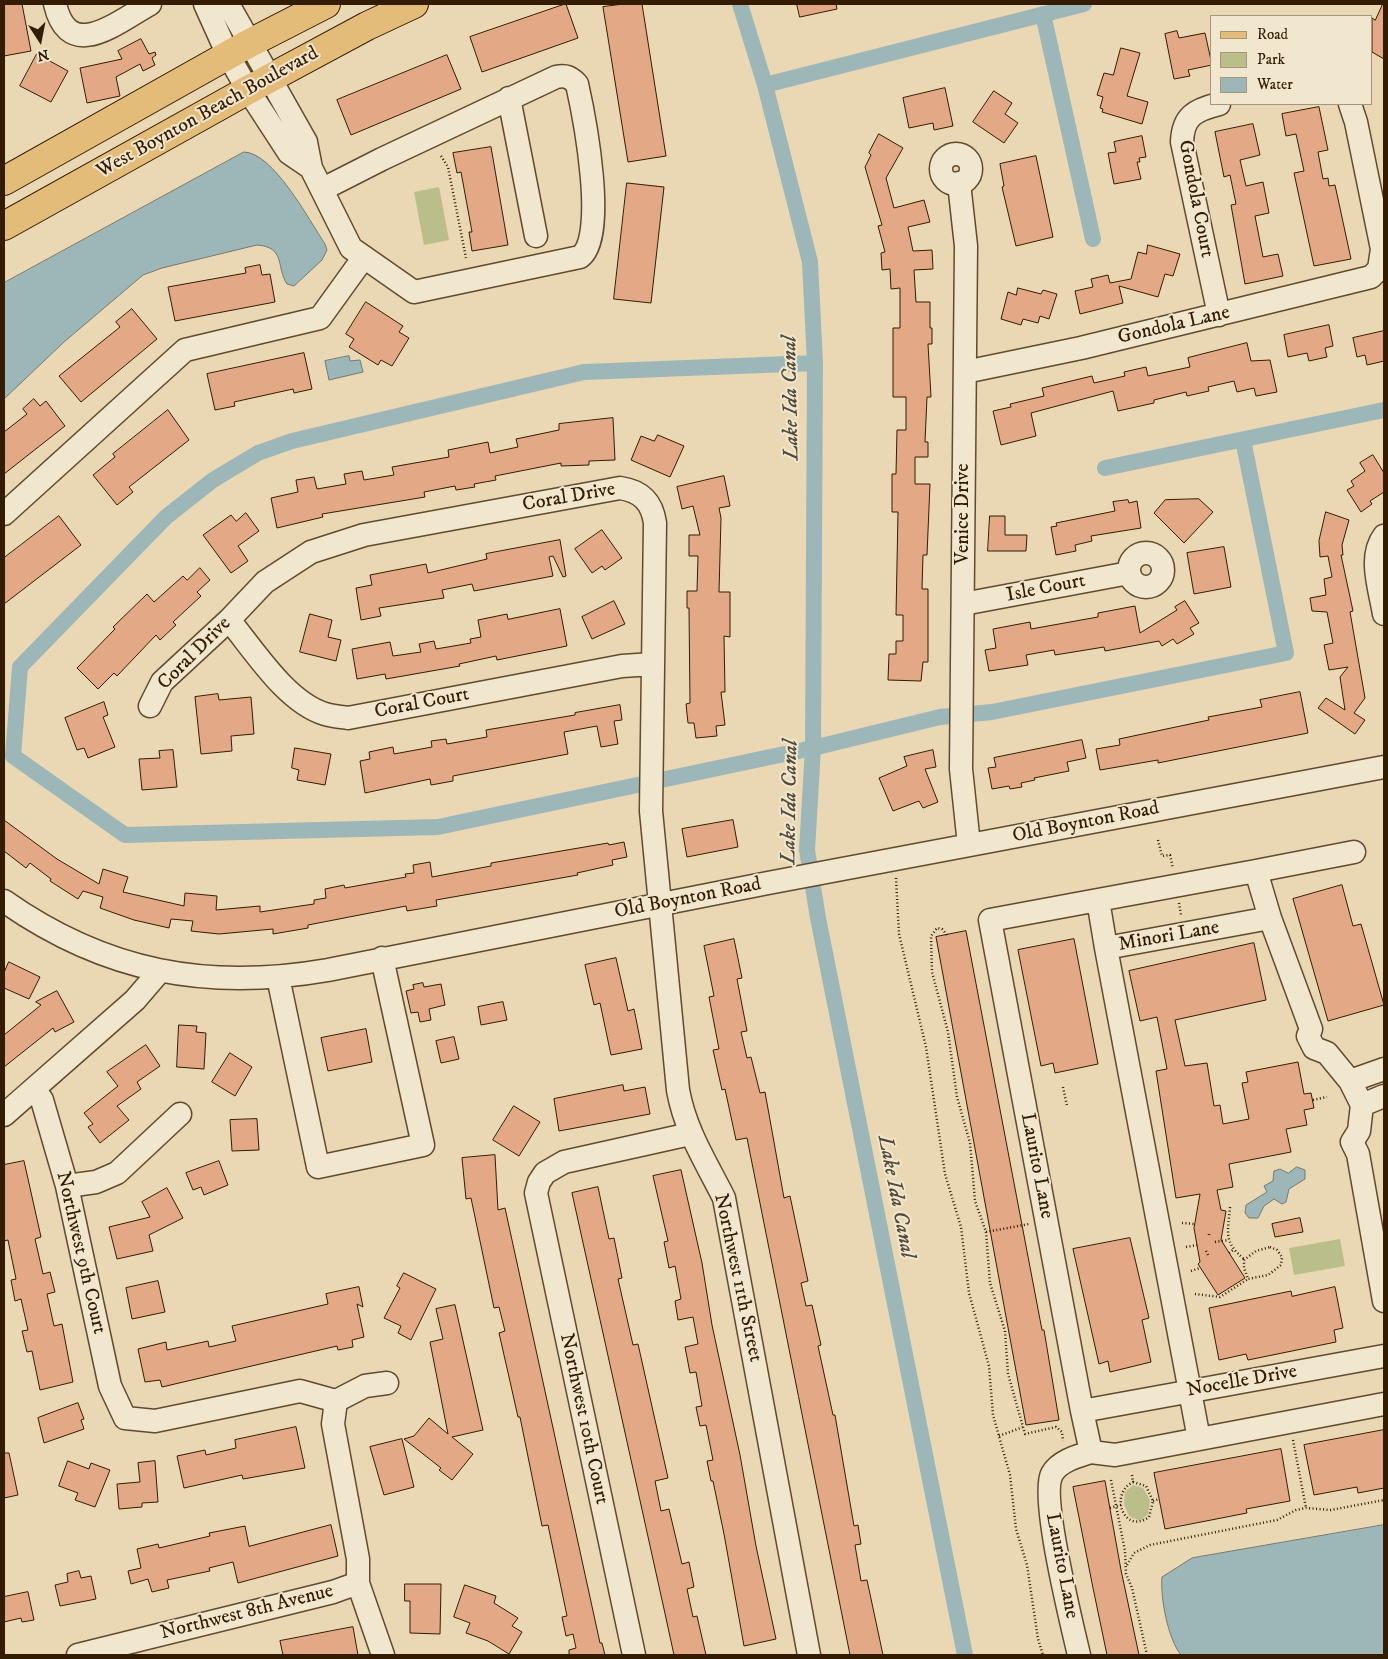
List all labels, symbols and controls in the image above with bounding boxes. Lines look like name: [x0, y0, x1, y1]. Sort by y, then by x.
north arrow: [15, 15, 65, 65]
legend: [1210, 15, 1373, 105]
text: Road: [1257, 25, 1288, 44]
street label: West Boynton Beach Boulevard: [93, 42, 323, 184]
text: N: [36, 45, 50, 65]
text: Park: [1257, 50, 1285, 69]
text: Water: [1257, 75, 1293, 94]
street label: Gondola Court: [1172, 138, 1218, 260]
street label: Gondola Lane: [1116, 301, 1232, 351]
water label: Lake Ida Canal: [778, 336, 806, 460]
street label: Venice Drive: [952, 463, 976, 565]
street label: Coral Drive: [521, 478, 617, 518]
street label: Isle Court: [1004, 570, 1088, 608]
street label: Coral Drive: [153, 612, 237, 696]
street label: Coral Court: [373, 683, 471, 725]
water label: Lake Ida Canal: [777, 740, 805, 864]
street label: Old Boynton Road: [1011, 797, 1161, 849]
street label: Old Boynton Road: [613, 873, 763, 925]
street label: Minori Lane: [1117, 916, 1221, 958]
street label: Laurito Lane: [1014, 1111, 1058, 1221]
water label: Lake Ida Canal: [871, 1134, 919, 1260]
street label: Northwest 9th Court: [50, 1169, 110, 1337]
street label: Northwest 11th Street: [707, 1192, 767, 1364]
street label: Northwest 10th Court: [553, 1331, 613, 1507]
street label: Nocelle Drive: [1185, 1360, 1299, 1404]
street label: Laurito Lane: [1039, 1511, 1083, 1621]
street label: Northwest 8th Avenue: [158, 1580, 336, 1646]

